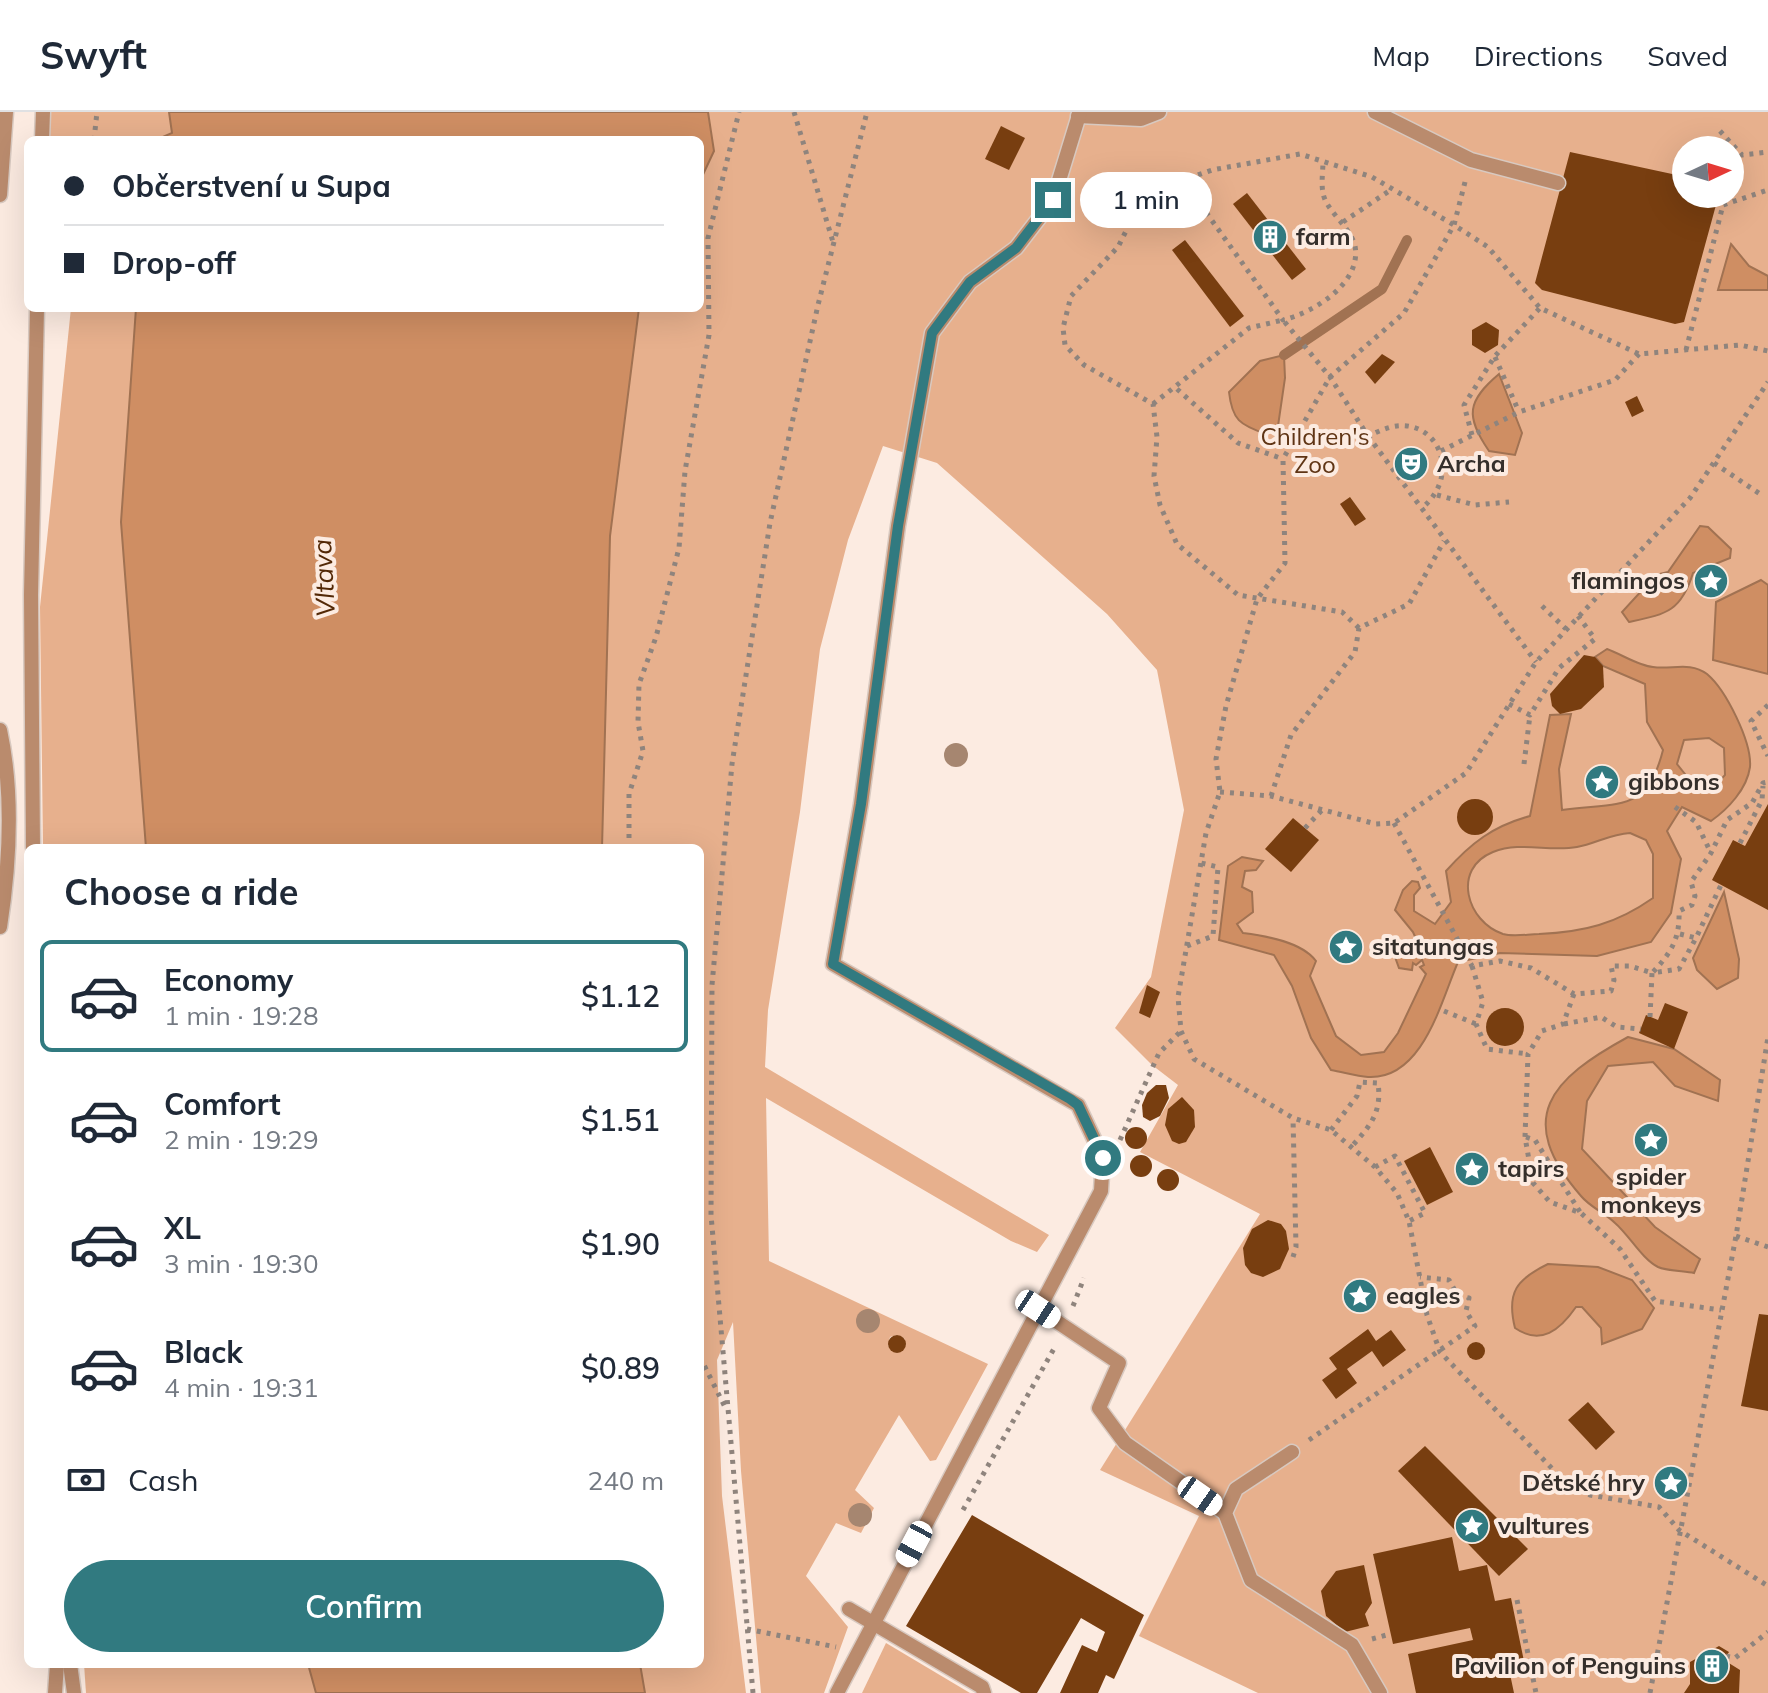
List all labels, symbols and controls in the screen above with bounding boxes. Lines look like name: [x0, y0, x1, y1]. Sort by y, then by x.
text: Swyft: [40, 31, 147, 79]
text: Map: [1372, 38, 1430, 73]
text: Directions: [1474, 38, 1603, 73]
text: Saved: [1647, 38, 1728, 73]
north arrow: [1672, 136, 1744, 208]
map controls: [1672, 136, 1744, 208]
text: Občerstvení u Supa: [112, 167, 391, 205]
callout: 1 min: [1081, 172, 1213, 228]
route end: [1035, 182, 1071, 218]
text: 1 min: [1112, 183, 1180, 216]
building icon: farm: [1251, 218, 1289, 256]
place label: farm: [1296, 221, 1351, 251]
text: Drop-off: [112, 244, 236, 282]
park label: Children's Zoo: [1260, 421, 1370, 479]
theatre icon: Archa: [1392, 445, 1430, 483]
place label: Archa: [1437, 448, 1506, 478]
water label: Vltava: [305, 538, 342, 618]
place icon: flamingos: [1692, 562, 1730, 600]
place label: flamingos: [1572, 565, 1685, 595]
place icon: gibbons: [1583, 763, 1621, 801]
place label: gibbons: [1628, 766, 1720, 796]
text: Choose a ride: [64, 869, 298, 914]
place icon: sitatungas: [1327, 928, 1365, 966]
place label: sitatungas: [1372, 931, 1494, 961]
icon: car: [68, 960, 140, 1032]
text: Economy: [164, 961, 293, 999]
text: $1.12: [581, 977, 660, 1015]
text: 1 min · 19:28: [164, 999, 319, 1032]
icon: car: [68, 1084, 140, 1156]
text: Comfort: [164, 1085, 281, 1123]
text: $1.51: [581, 1101, 660, 1139]
place icon: spider monkeys: [1632, 1121, 1670, 1159]
text: 2 min · 19:29: [164, 1123, 319, 1156]
route start: [1085, 1140, 1121, 1176]
place icon: tapirs: [1453, 1150, 1491, 1188]
place label: tapirs: [1498, 1153, 1564, 1183]
place label: spider monkeys: [1600, 1161, 1702, 1219]
icon: car: [68, 1208, 140, 1280]
text: XL: [164, 1209, 201, 1247]
text: $1.90: [581, 1225, 660, 1263]
text: 3 min · 19:30: [164, 1247, 319, 1280]
place icon: eagles: [1341, 1277, 1379, 1315]
place label: eagles: [1386, 1280, 1460, 1310]
car: [1011, 1286, 1065, 1332]
icon: car: [68, 1332, 140, 1404]
text: Black: [164, 1333, 243, 1371]
text: $0.89: [581, 1349, 660, 1387]
text: 4 min · 19:31: [164, 1371, 319, 1404]
icon: cash: [64, 1458, 108, 1502]
text: Cash: [128, 1461, 199, 1499]
text: 240 m: [588, 1464, 664, 1497]
place icon: Dětské hry: [1652, 1464, 1690, 1502]
place label: Dětské hry: [1522, 1467, 1646, 1497]
car: [1173, 1472, 1227, 1520]
place icon: vultures: [1453, 1507, 1491, 1545]
place label: vultures: [1497, 1510, 1589, 1540]
car: [892, 1517, 936, 1571]
button: Confirm: [64, 1560, 664, 1652]
building icon: Pavilion of Penguins: [1693, 1647, 1731, 1685]
place label: Pavilion of Penguins: [1454, 1650, 1686, 1680]

